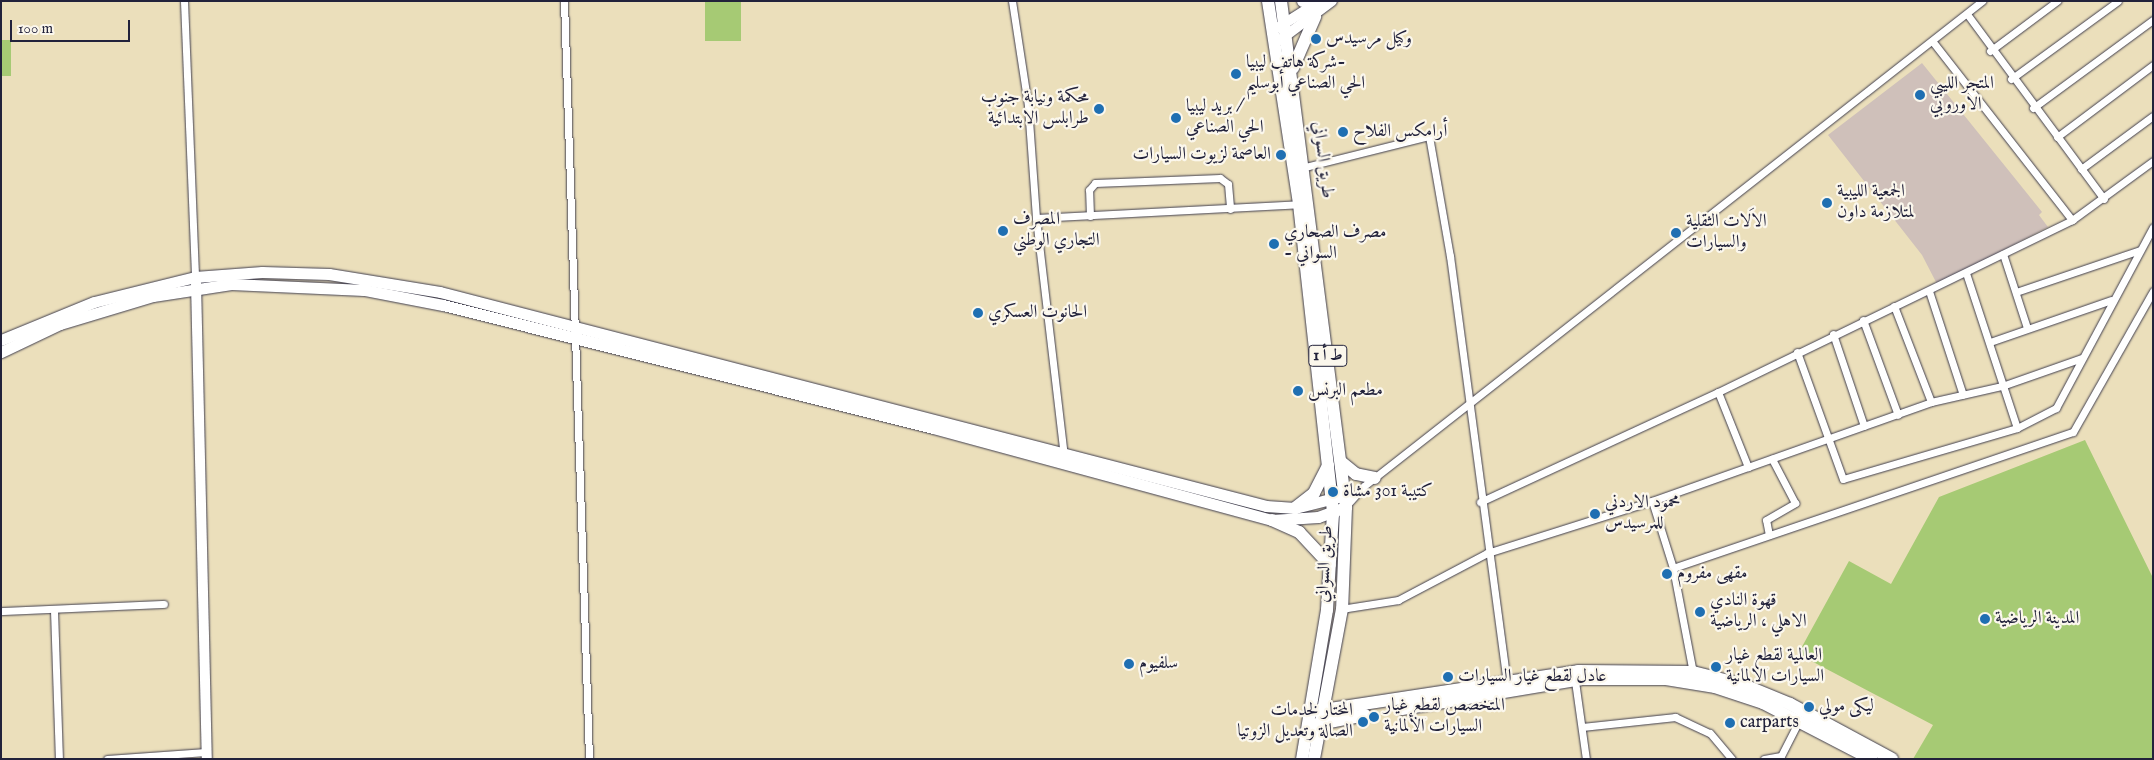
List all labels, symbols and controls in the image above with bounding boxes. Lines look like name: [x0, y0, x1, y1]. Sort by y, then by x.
scale bar: [12, 10, 132, 42]
text: 100 m: [18, 19, 53, 38]
place label: وكيل مرسيدس: [1326, 28, 1412, 50]
marker: وكيل مرسيدس: [1310, 33, 1322, 45]
place label: شركة هاتف ليبيا- الحي الصناعي أبوسليم: [1246, 53, 1365, 96]
marker: شركة هاتف ليبيا- الحي الصناعي أبوسليم: [1230, 68, 1242, 80]
place label: المتجر الليبي الاوروبي: [1930, 74, 1994, 116]
place label: محكمة ونيابة جنوب طرابلس الابتدائية: [981, 88, 1089, 130]
marker: المتجر الليبي الاوروبي: [1914, 89, 1926, 101]
place label: بريد ليبيا / الحي الصناعي: [1186, 97, 1264, 140]
marker: محكمة ونيابة جنوب طرابلس الابتدائية: [1093, 103, 1105, 115]
marker: بريد ليبيا / الحي الصناعي: [1170, 112, 1182, 124]
street label: طريق السواني: [1307, 120, 1337, 200]
place label: أرامكس الفلاح: [1353, 121, 1447, 143]
marker: أرامكس الفلاح: [1337, 126, 1349, 138]
place label: العاصمة لزيوت السيارات: [1133, 144, 1271, 166]
marker: العاصمة لزيوت السيارات: [1275, 149, 1287, 161]
place label: الجمعية الليبية لمتلازمة داون: [1837, 182, 1915, 224]
marker: الجمعية الليبية لمتلازمة داون: [1821, 197, 1833, 209]
place label: المصرف التجاري الوطني: [1013, 210, 1100, 252]
place label: الاَلات الثقلية والسيارات: [1686, 212, 1767, 254]
place label: مصرف الصحاري - السواني: [1284, 223, 1386, 266]
marker: المصرف التجاري الوطني: [997, 225, 1009, 237]
marker: الاَلات الثقلية والسيارات: [1670, 227, 1682, 239]
marker: مصرف الصحاري - السواني: [1268, 238, 1280, 250]
place label: الحانوت العسكري: [988, 302, 1087, 324]
marker: الحانوت العسكري: [972, 307, 984, 319]
road number: ط أ 1: [1308, 342, 1348, 370]
place label: مطعم البرنس: [1308, 380, 1383, 402]
marker: مطعم البرنس: [1292, 385, 1304, 397]
place label: كتيبة 301 مشاة: [1343, 481, 1433, 503]
marker: كتيبة 301 مشاة: [1327, 486, 1339, 498]
place label: محمود الاردني للمرسيدس: [1605, 493, 1680, 536]
marker: محمود الاردني للمرسيدس: [1589, 508, 1601, 520]
street label: طريق السواني: [1313, 525, 1339, 603]
place label: مقهى مفروم: [1677, 563, 1748, 585]
marker: مقهى مفروم: [1661, 568, 1673, 580]
place label: قهوة النادي الاهلي ، الرياضية: [1710, 591, 1807, 634]
marker: قهوة النادي الاهلي ، الرياضية: [1694, 606, 1706, 618]
place label: المدينة الرياضية: [1995, 608, 2079, 630]
marker: المدينة الرياضية: [1979, 613, 1991, 625]
place label: العالمية لقطع غيار السيارات الالمانية: [1726, 646, 1824, 689]
place label: سلفيوم: [1139, 653, 1178, 675]
marker: سلفيوم: [1123, 658, 1135, 670]
marker: العالمية لقطع غيار السيارات الالمانية: [1710, 661, 1722, 673]
place label: عادل لقطع غيار السيارات: [1458, 666, 1606, 688]
marker: عادل لقطع غيار السيارات: [1442, 671, 1454, 683]
place label: المتخصص لقطع غيار السيارات الألمانية: [1384, 696, 1505, 739]
place label: ليكى مولي: [1819, 696, 1874, 718]
place label: المختار لخدمات الصالة وتعديل الزوتيا: [1237, 701, 1353, 744]
marker: ليكى مولي: [1803, 701, 1815, 713]
marker: المتخصص لقطع غيار السيارات الألمانية: [1368, 711, 1380, 723]
place label: carparts: [1740, 712, 1799, 734]
marker: المختار لخدمات الصالة وتعديل الزوتيا: [1357, 716, 1369, 728]
marker: carparts: [1724, 717, 1736, 729]

